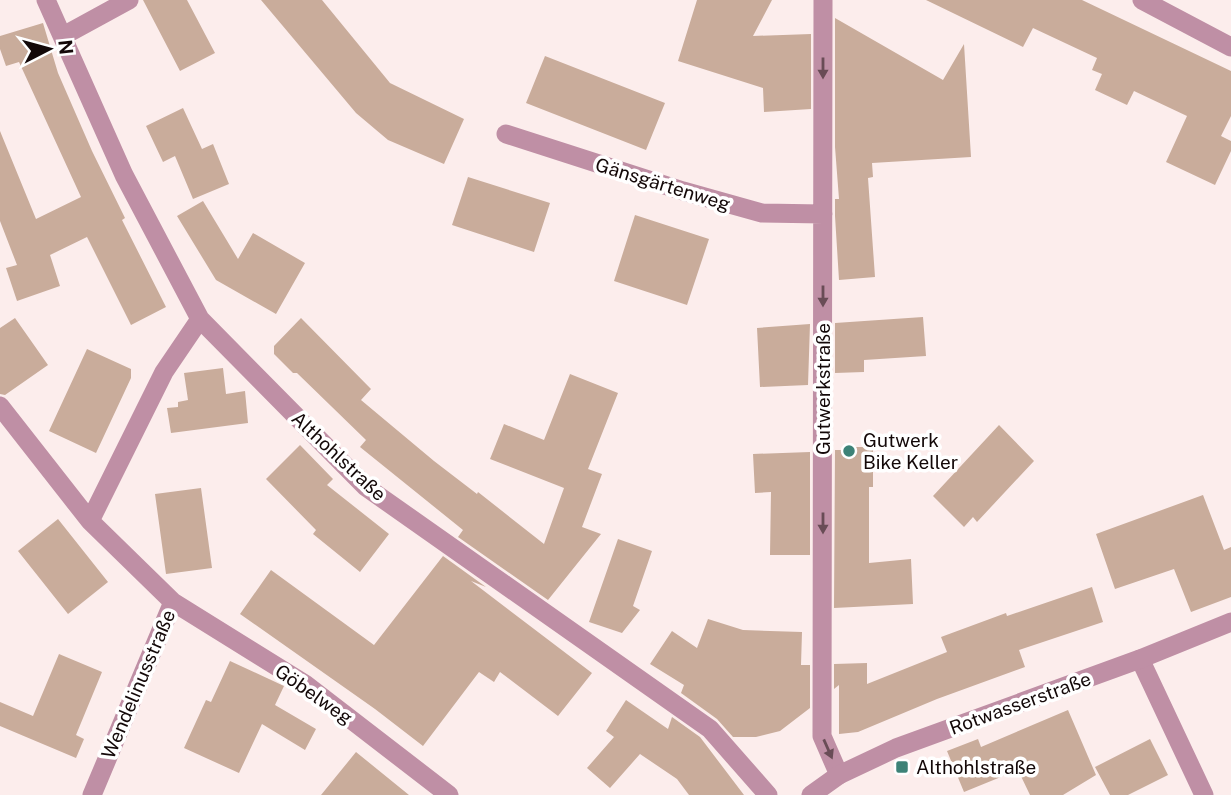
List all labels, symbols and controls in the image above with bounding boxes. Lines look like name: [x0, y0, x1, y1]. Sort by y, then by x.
north arrow: [14, 14, 84, 84]
text: N: [54, 39, 78, 56]
one-way arrow: [817, 57, 829, 79]
street label: Gänsgärtenweg: [593, 153, 733, 215]
one-way arrow: [817, 285, 829, 307]
street label: Gutwerkstraße: [812, 323, 834, 455]
street label: Althohlstraße: [287, 407, 391, 505]
place label: Gutwerk Bike Keller: [863, 429, 958, 473]
marker: Gutwerk Bike Keller: [841, 443, 857, 459]
one-way arrow: [817, 512, 829, 534]
street label: Wendelinusstraße: [97, 606, 179, 762]
street label: Göbelweg: [271, 659, 357, 729]
street label: Rotwasserstraße: [946, 667, 1094, 739]
one-way arrow: [823, 739, 834, 760]
place label: Althohlstraße: [916, 756, 1036, 778]
marker: Althohlstraße: [894, 759, 910, 775]

